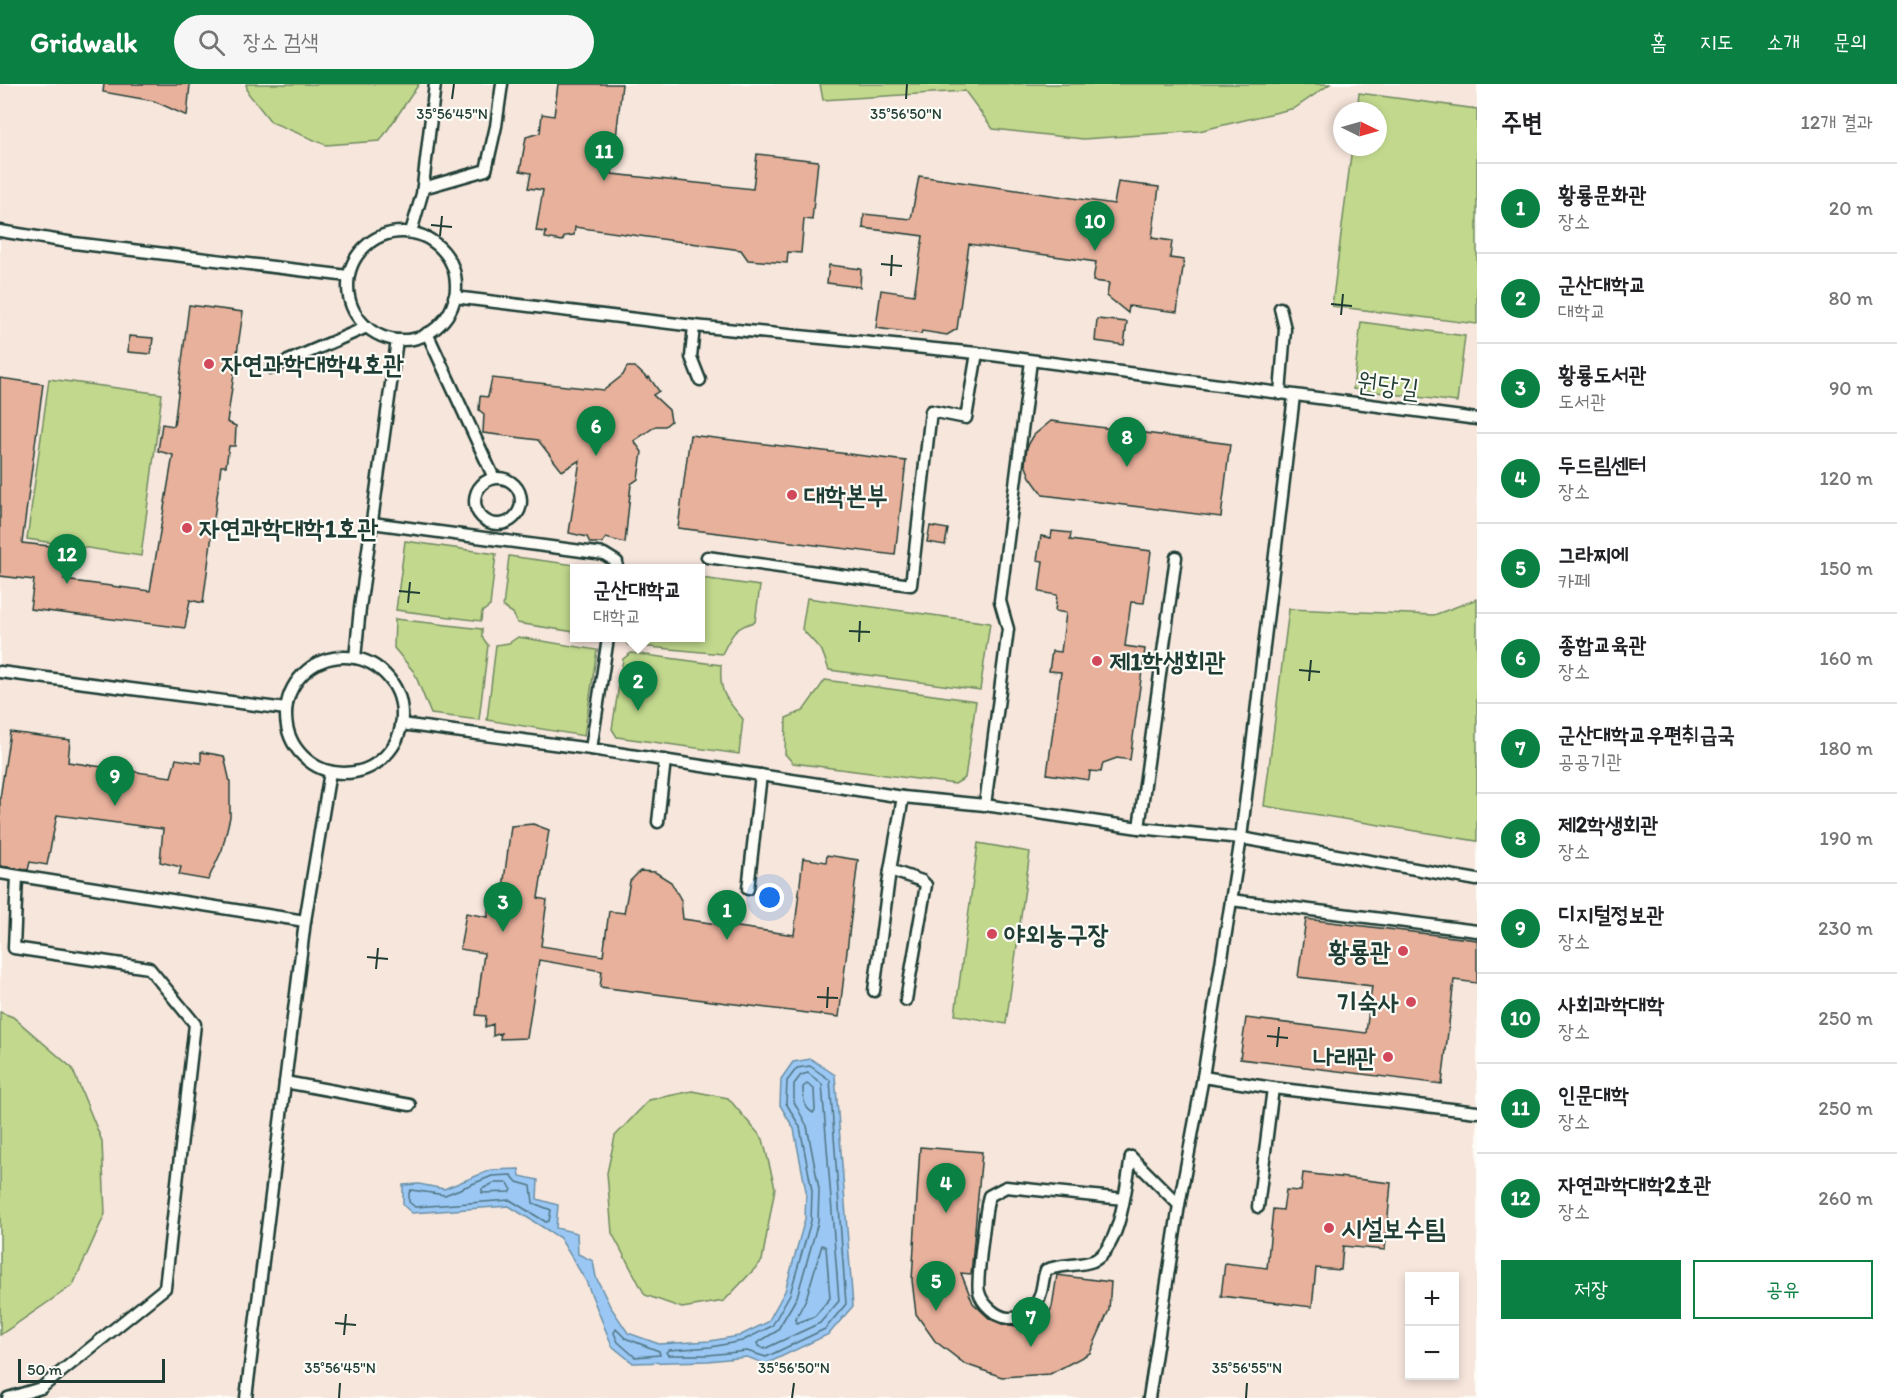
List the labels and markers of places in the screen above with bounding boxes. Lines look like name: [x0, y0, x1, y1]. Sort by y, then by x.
pin: 11: [584, 132, 624, 181]
pin: 10: [1076, 202, 1114, 251]
place label: 자연과학대학4호관: [221, 348, 404, 380]
marker: 자연과학대학4호관: [202, 357, 216, 371]
pin: 6: [576, 406, 616, 456]
pin: 8: [1108, 418, 1146, 467]
place label: 대학본부: [804, 479, 888, 511]
marker: 대학본부: [785, 488, 799, 502]
place label: 자연과학대학1호관: [199, 512, 379, 544]
marker: 자연과학대학1호관: [180, 521, 194, 535]
pin: 12: [48, 534, 86, 584]
place label: 제1학생회관: [1109, 645, 1226, 677]
marker: 제1학생회관: [1090, 654, 1104, 668]
pin: 2: [618, 662, 658, 711]
pin: 9: [96, 756, 134, 806]
pin: 3: [484, 882, 522, 932]
pin: 1: [708, 890, 746, 940]
place label: 야외농구장: [1004, 918, 1109, 950]
marker: 야외농구장: [985, 927, 999, 941]
place label: 황룡관: [1328, 935, 1391, 967]
marker: 황룡관: [1396, 944, 1410, 958]
place label: 기숙사: [1336, 986, 1399, 1018]
marker: 기숙사: [1404, 995, 1418, 1009]
place label: 나래관: [1313, 1041, 1376, 1073]
marker: 나래관: [1381, 1050, 1395, 1064]
pin: 4: [926, 1164, 966, 1213]
place label: 시설보수팀: [1341, 1212, 1446, 1244]
marker: 시설보수팀: [1322, 1221, 1336, 1235]
pin: 5: [916, 1262, 956, 1311]
pin: 7: [1012, 1298, 1050, 1347]

